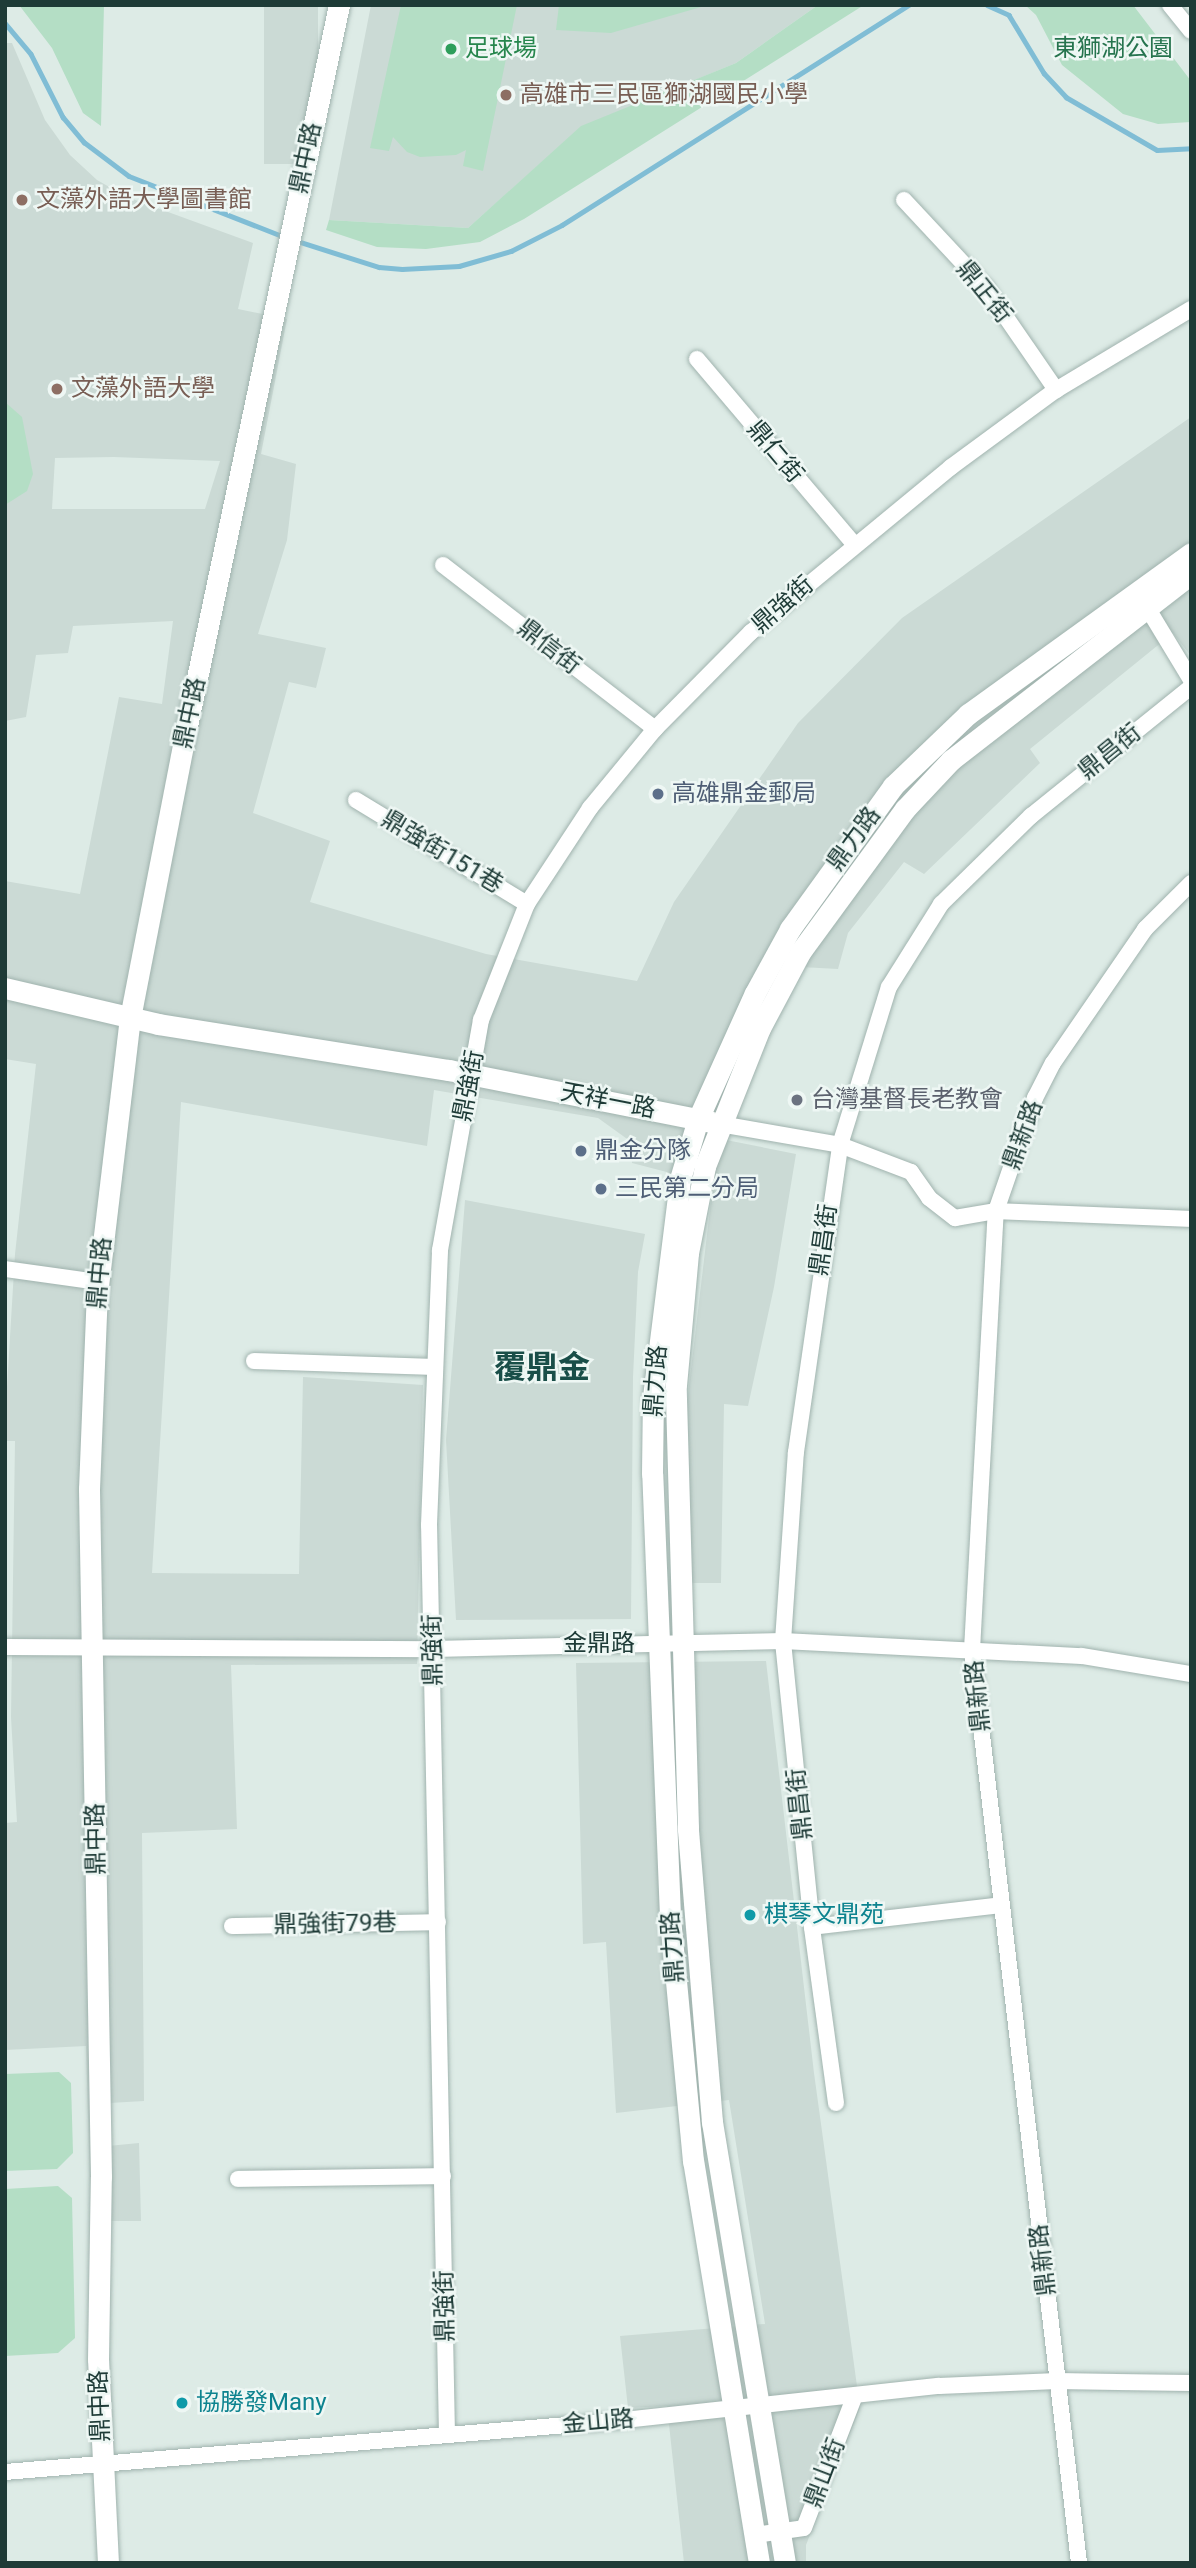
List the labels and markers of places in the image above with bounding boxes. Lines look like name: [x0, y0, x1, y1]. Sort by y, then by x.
place label: 足球場: [465, 35, 537, 63]
marker: 足球場: [443, 41, 459, 57]
place label: 高雄市三民區獅湖國民小學: [520, 81, 808, 109]
marker: 高雄市三民區獅湖國民小學: [498, 87, 514, 103]
place label: 文藻外語大學圖書館: [36, 186, 252, 214]
marker: 文藻外語大學圖書館: [14, 192, 30, 208]
place label: 文藻外語大學: [71, 375, 215, 403]
marker: 文藻外語大學: [49, 381, 65, 397]
place label: 高雄鼎金郵局: [672, 780, 816, 808]
marker: 高雄鼎金郵局: [650, 786, 666, 802]
place label: 台灣基督長老教會: [811, 1086, 1003, 1114]
marker: 台灣基督長老教會: [789, 1092, 805, 1108]
place label: 鼎金分隊: [595, 1137, 691, 1165]
marker: 鼎金分隊: [573, 1143, 589, 1159]
place label: 三民第二分局: [615, 1175, 759, 1203]
marker: 三民第二分局: [593, 1181, 609, 1197]
place label: 棋琴文鼎苑: [764, 1901, 884, 1929]
marker: 棋琴文鼎苑: [742, 1907, 758, 1923]
place label: 協勝發Many: [196, 2389, 327, 2417]
marker: 協勝發Many: [174, 2395, 190, 2411]

